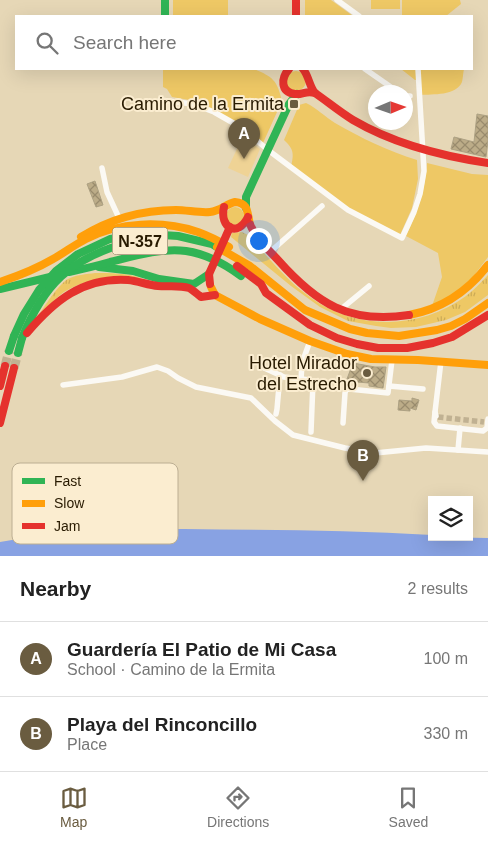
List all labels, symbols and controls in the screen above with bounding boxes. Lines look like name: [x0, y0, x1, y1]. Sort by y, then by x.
search box: [15, 15, 473, 70]
icon: search: [33, 29, 61, 57]
text: Search here: [73, 32, 177, 53]
north arrow: [368, 85, 413, 130]
place label: Camino de la Ermita: [121, 94, 285, 114]
marker: Camino de la Ermita: [288, 98, 300, 110]
pin: A: [228, 118, 260, 159]
road number: N-357: [112, 228, 168, 255]
your location: [246, 228, 272, 254]
place label: Hotel Mirador del Estrecho: [249, 353, 357, 394]
marker: Hotel Mirador del Estrecho: [361, 367, 373, 379]
pin: B: [347, 440, 379, 481]
legend: [12, 463, 178, 544]
text: Fast: [54, 473, 81, 489]
text: Slow: [54, 495, 85, 511]
map controls: [428, 496, 473, 541]
button: layers: [428, 496, 473, 541]
text: Jam: [54, 518, 80, 534]
text: Nearby: [20, 577, 91, 600]
text: 2 results: [408, 580, 468, 597]
text: Guardería El Patio de Mi Casa: [67, 639, 336, 660]
text: A: [30, 650, 42, 667]
text: 100 m: [424, 650, 468, 667]
text: School · Camino de la Ermita: [67, 661, 275, 678]
text: Playa del Rinconcillo: [67, 714, 257, 735]
text: B: [30, 725, 42, 742]
text: 330 m: [424, 725, 468, 742]
text: Place: [67, 736, 107, 753]
tab: Map: [60, 784, 88, 830]
tab: Directions: [207, 784, 269, 830]
tab: Saved: [389, 784, 428, 830]

